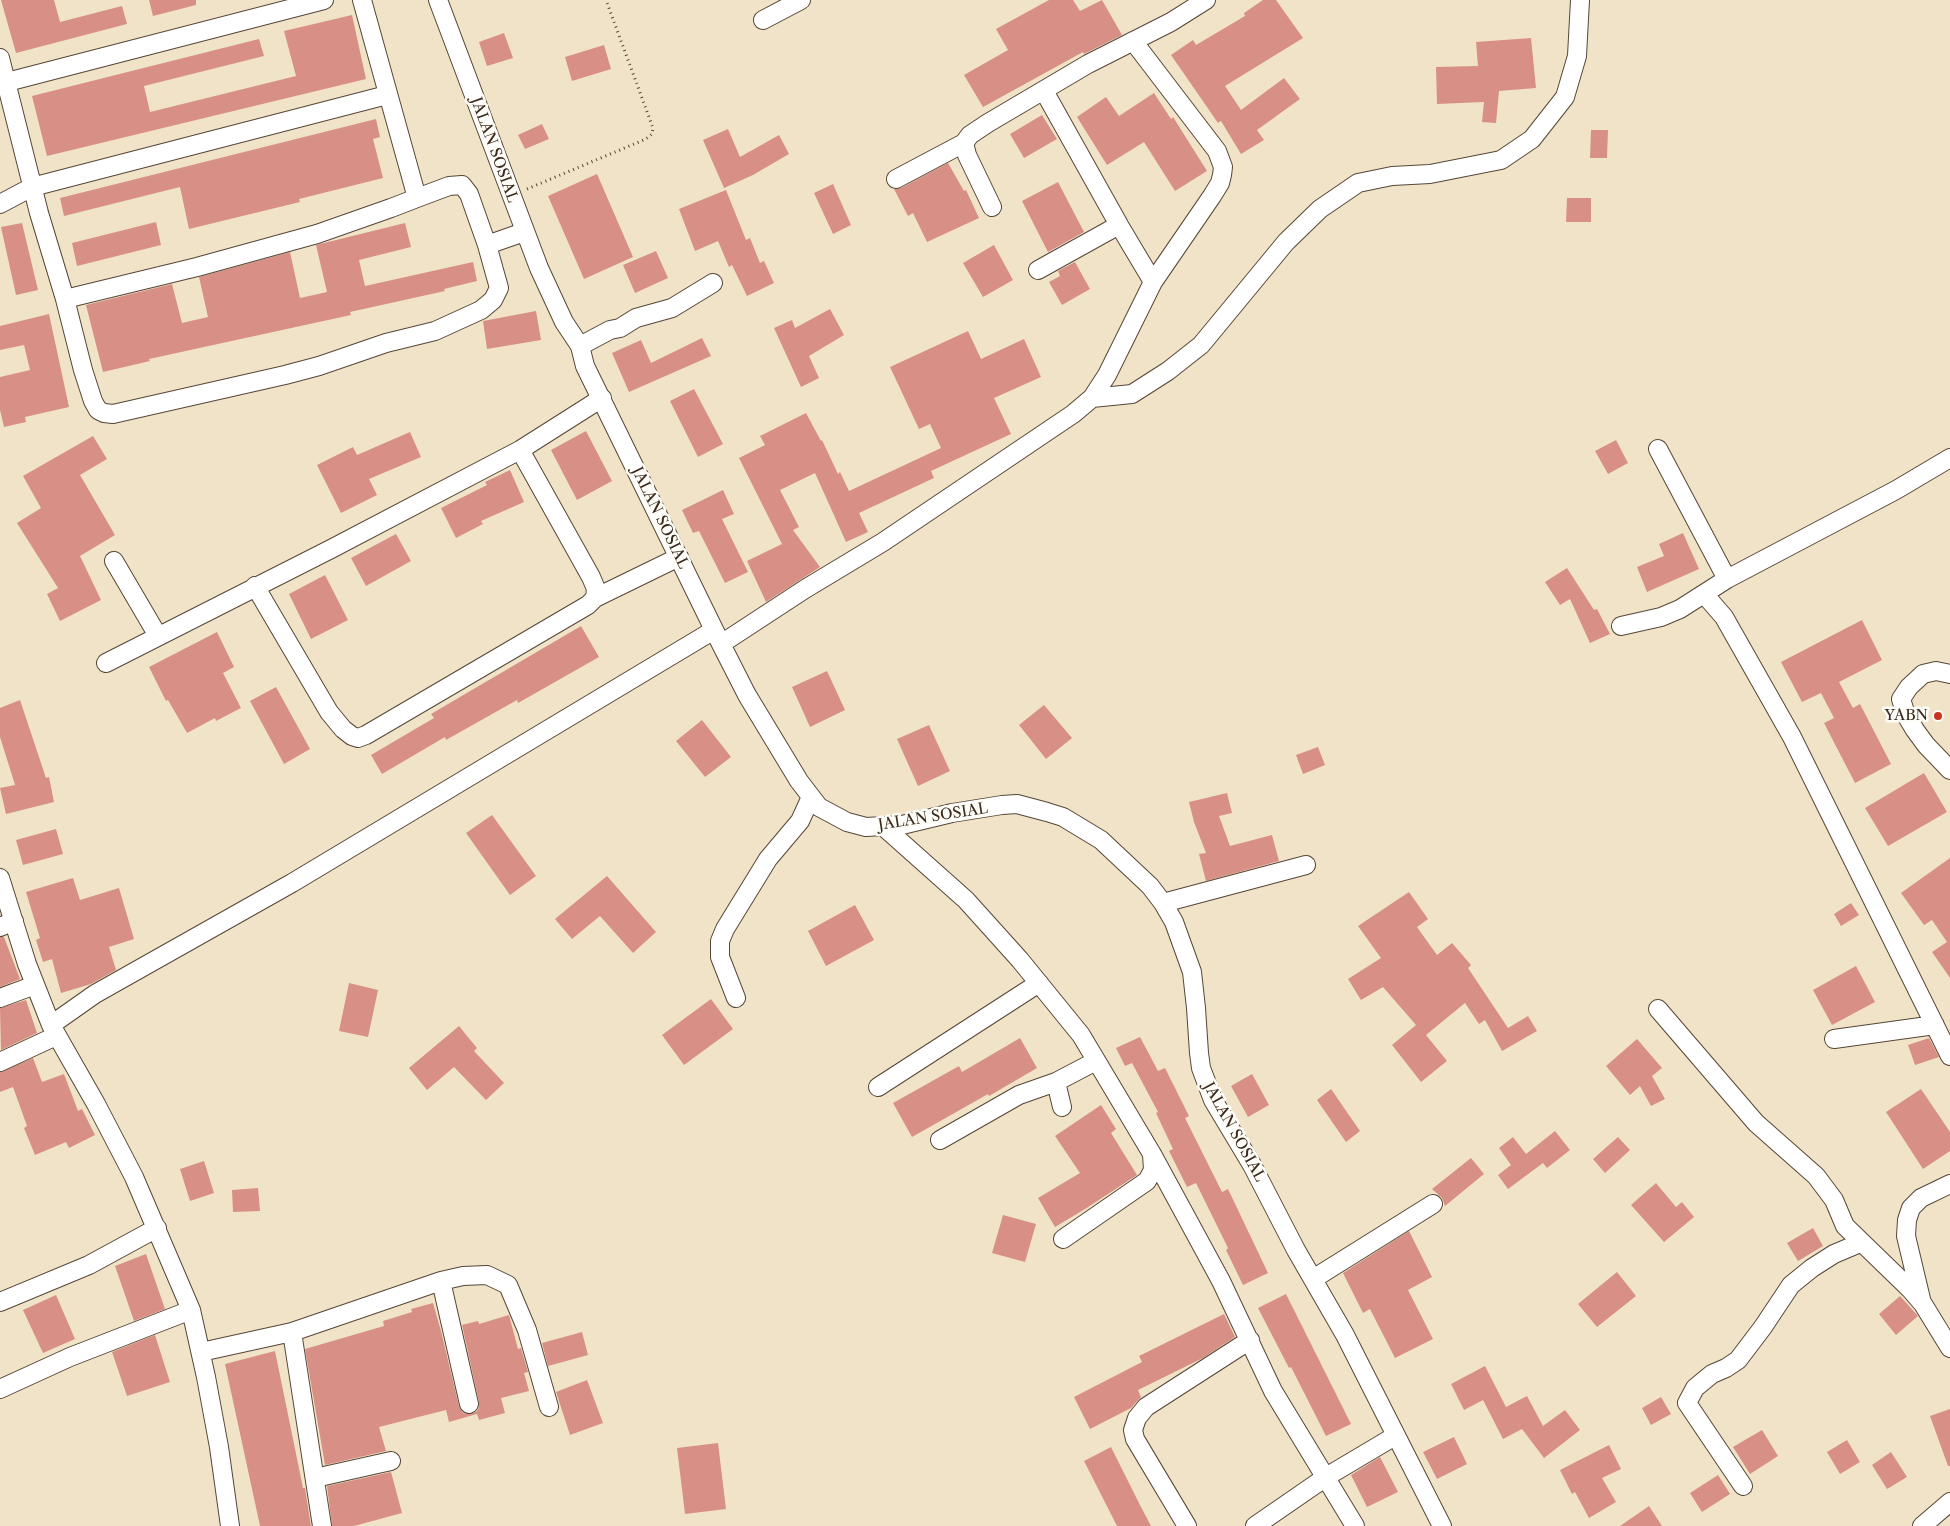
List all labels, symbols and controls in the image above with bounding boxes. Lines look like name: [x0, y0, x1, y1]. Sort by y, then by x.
street label: JALAN SOSIAL: [467, 95, 521, 205]
street label: JALAN SOSIAL: [628, 464, 692, 572]
place label: YABN: [1885, 707, 1928, 725]
marker: YABN: [1932, 710, 1944, 722]
street label: JALAN SOSIAL: [877, 799, 989, 835]
street label: JALAN SOSIAL: [1199, 1079, 1269, 1185]

